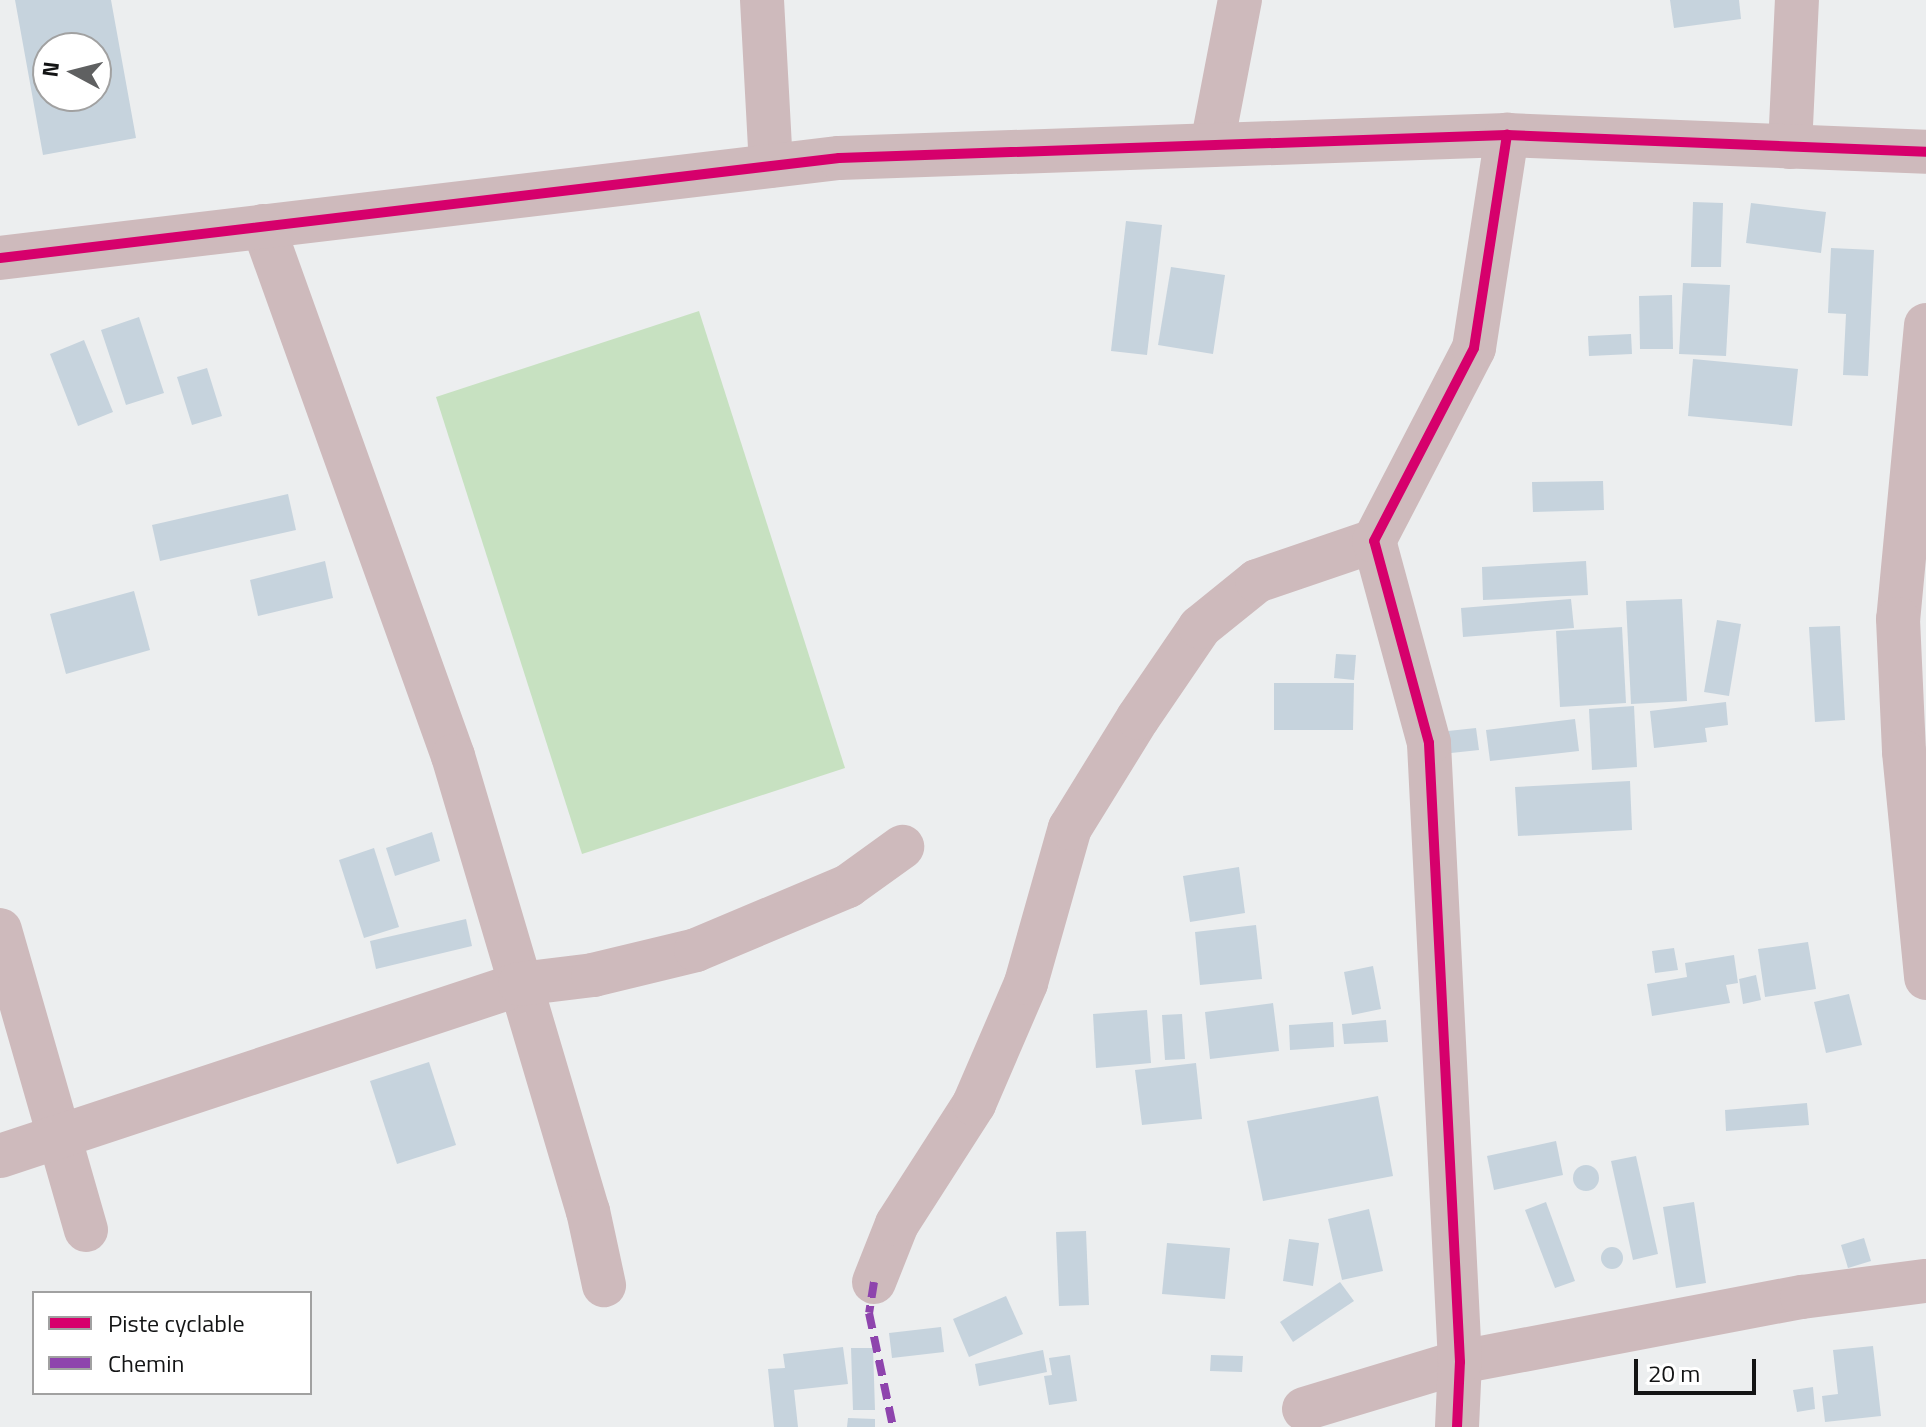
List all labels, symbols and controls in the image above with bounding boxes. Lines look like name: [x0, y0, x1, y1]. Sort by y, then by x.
north arrow: [32, 32, 112, 112]
text: N: [32, 60, 68, 79]
legend: [32, 1291, 312, 1395]
text: Piste cyclable: [108, 1305, 245, 1341]
scale bar: [1638, 1343, 1760, 1393]
text: Chemin: [108, 1345, 184, 1381]
text: 20 m: [1648, 1355, 1700, 1391]

